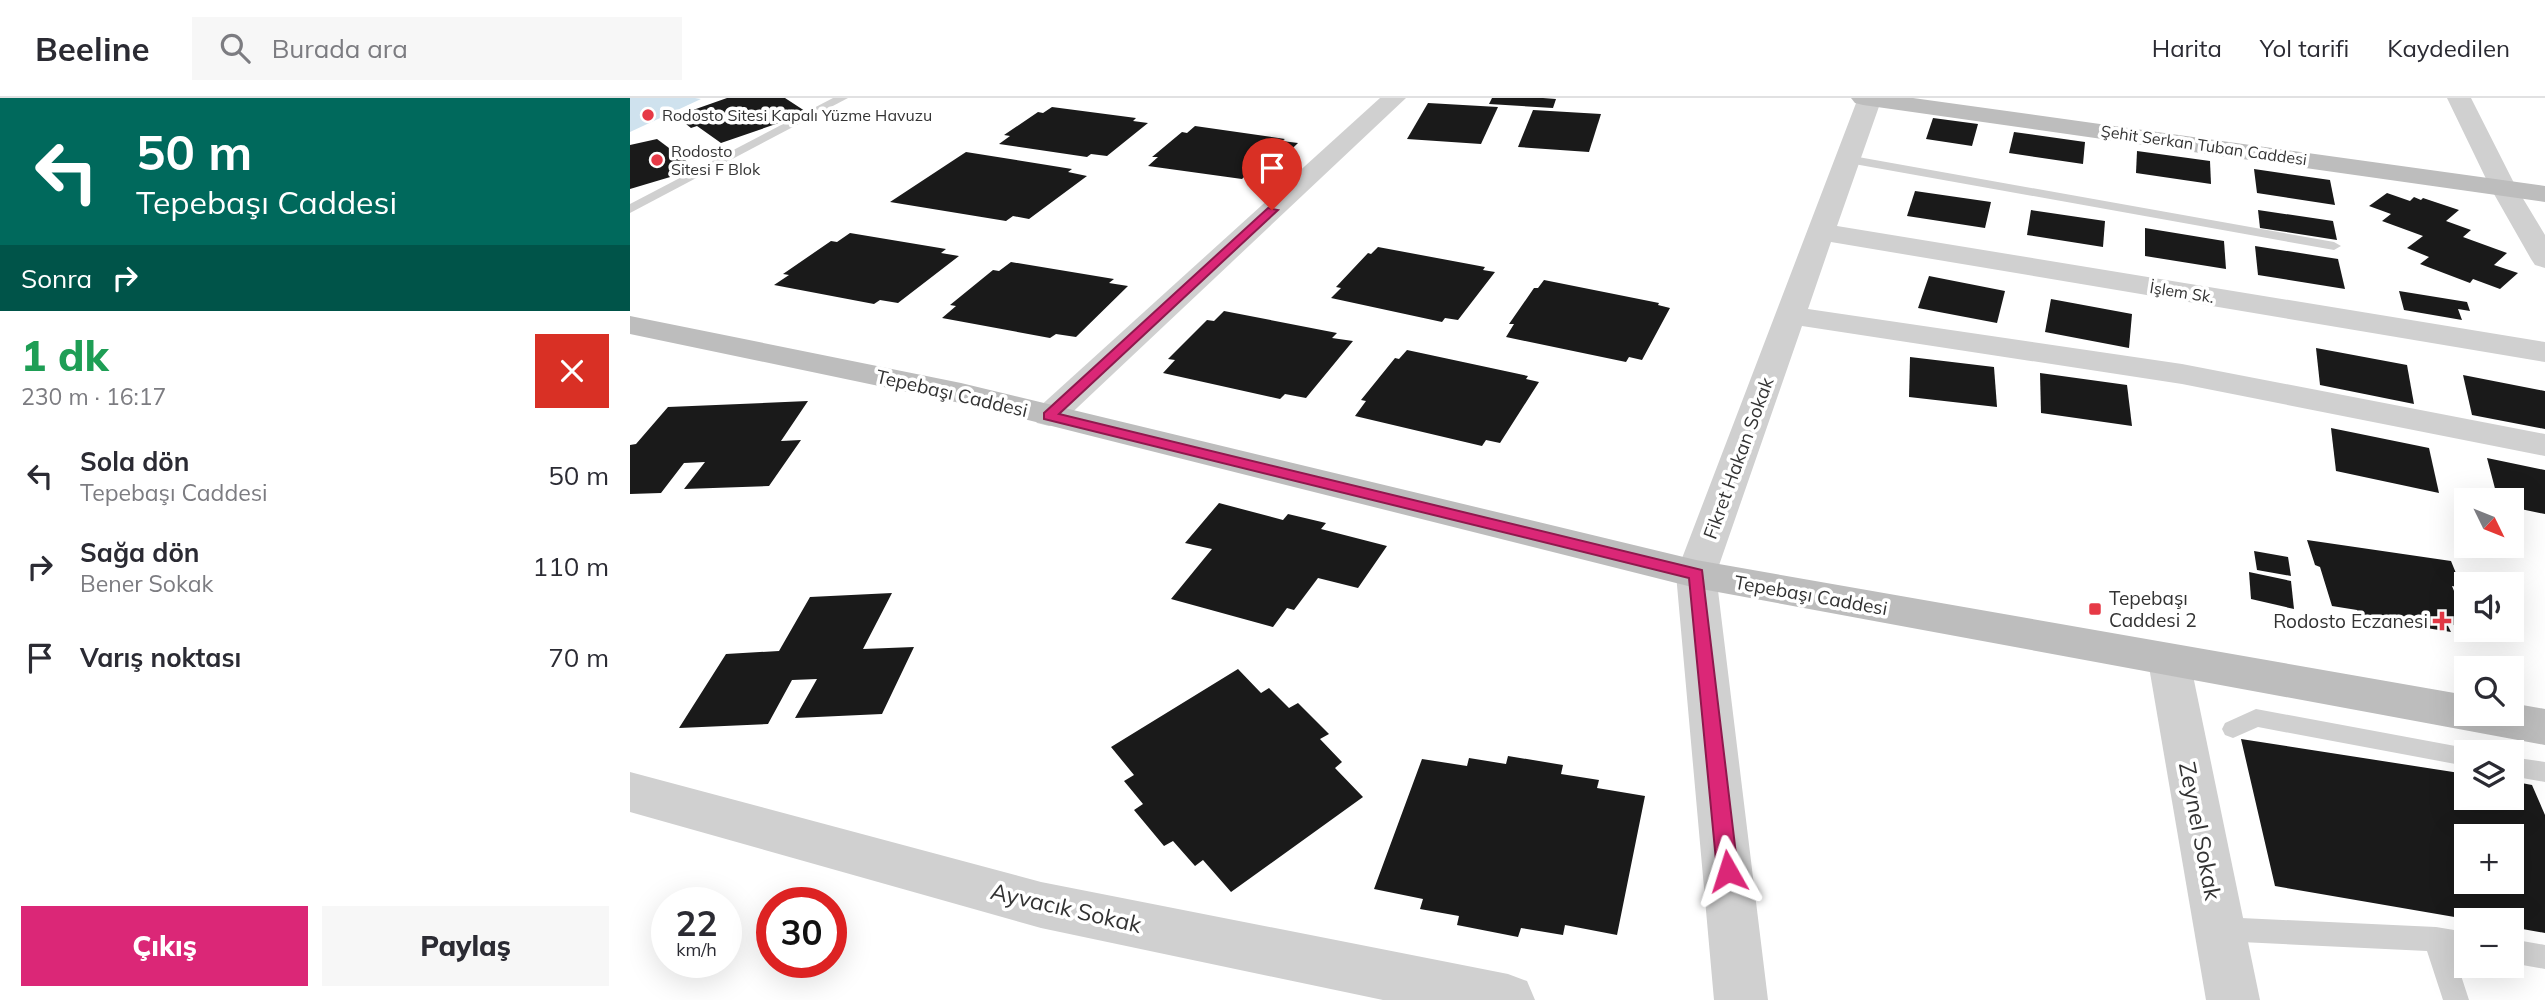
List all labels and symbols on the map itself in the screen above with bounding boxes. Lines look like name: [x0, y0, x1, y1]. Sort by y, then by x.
place label: Rodosto Sitesi Kapalı Yüzme Havuzu: [662, 105, 932, 125]
marker: Rodosto Sitesi Kapalı Yüzme Havuzu: [640, 107, 656, 123]
street label: Şehit Serkan Tuban Caddesi: [2100, 121, 2308, 169]
pin: [1242, 138, 1302, 210]
place label: Rodosto Sitesi F Blok: [671, 141, 761, 179]
marker: Rodosto Sitesi F Blok: [649, 152, 665, 168]
street label: İşlem Sk.: [2148, 277, 2216, 307]
street label: Tepebaşı Caddesi: [874, 364, 1030, 422]
street label: Fikret Hakan Sokak: [1698, 374, 1779, 542]
north arrow: [2454, 488, 2524, 558]
street label: Tepebaşı Caddesi: [1733, 570, 1889, 620]
place label: Tepebaşı Caddesi 2: [2109, 586, 2197, 632]
marker: Tepebaşı Caddesi 2: [2087, 601, 2103, 617]
place label: Rodosto Eczanesi: [2273, 609, 2428, 633]
marker: Rodosto Eczanesi: [2434, 613, 2450, 629]
street label: Zeynel Sokak: [2173, 759, 2228, 904]
position arrow: [1691, 834, 1765, 908]
street label: Ayvacık Sokak: [988, 876, 1146, 939]
speed limit sign: 30: [756, 887, 847, 978]

